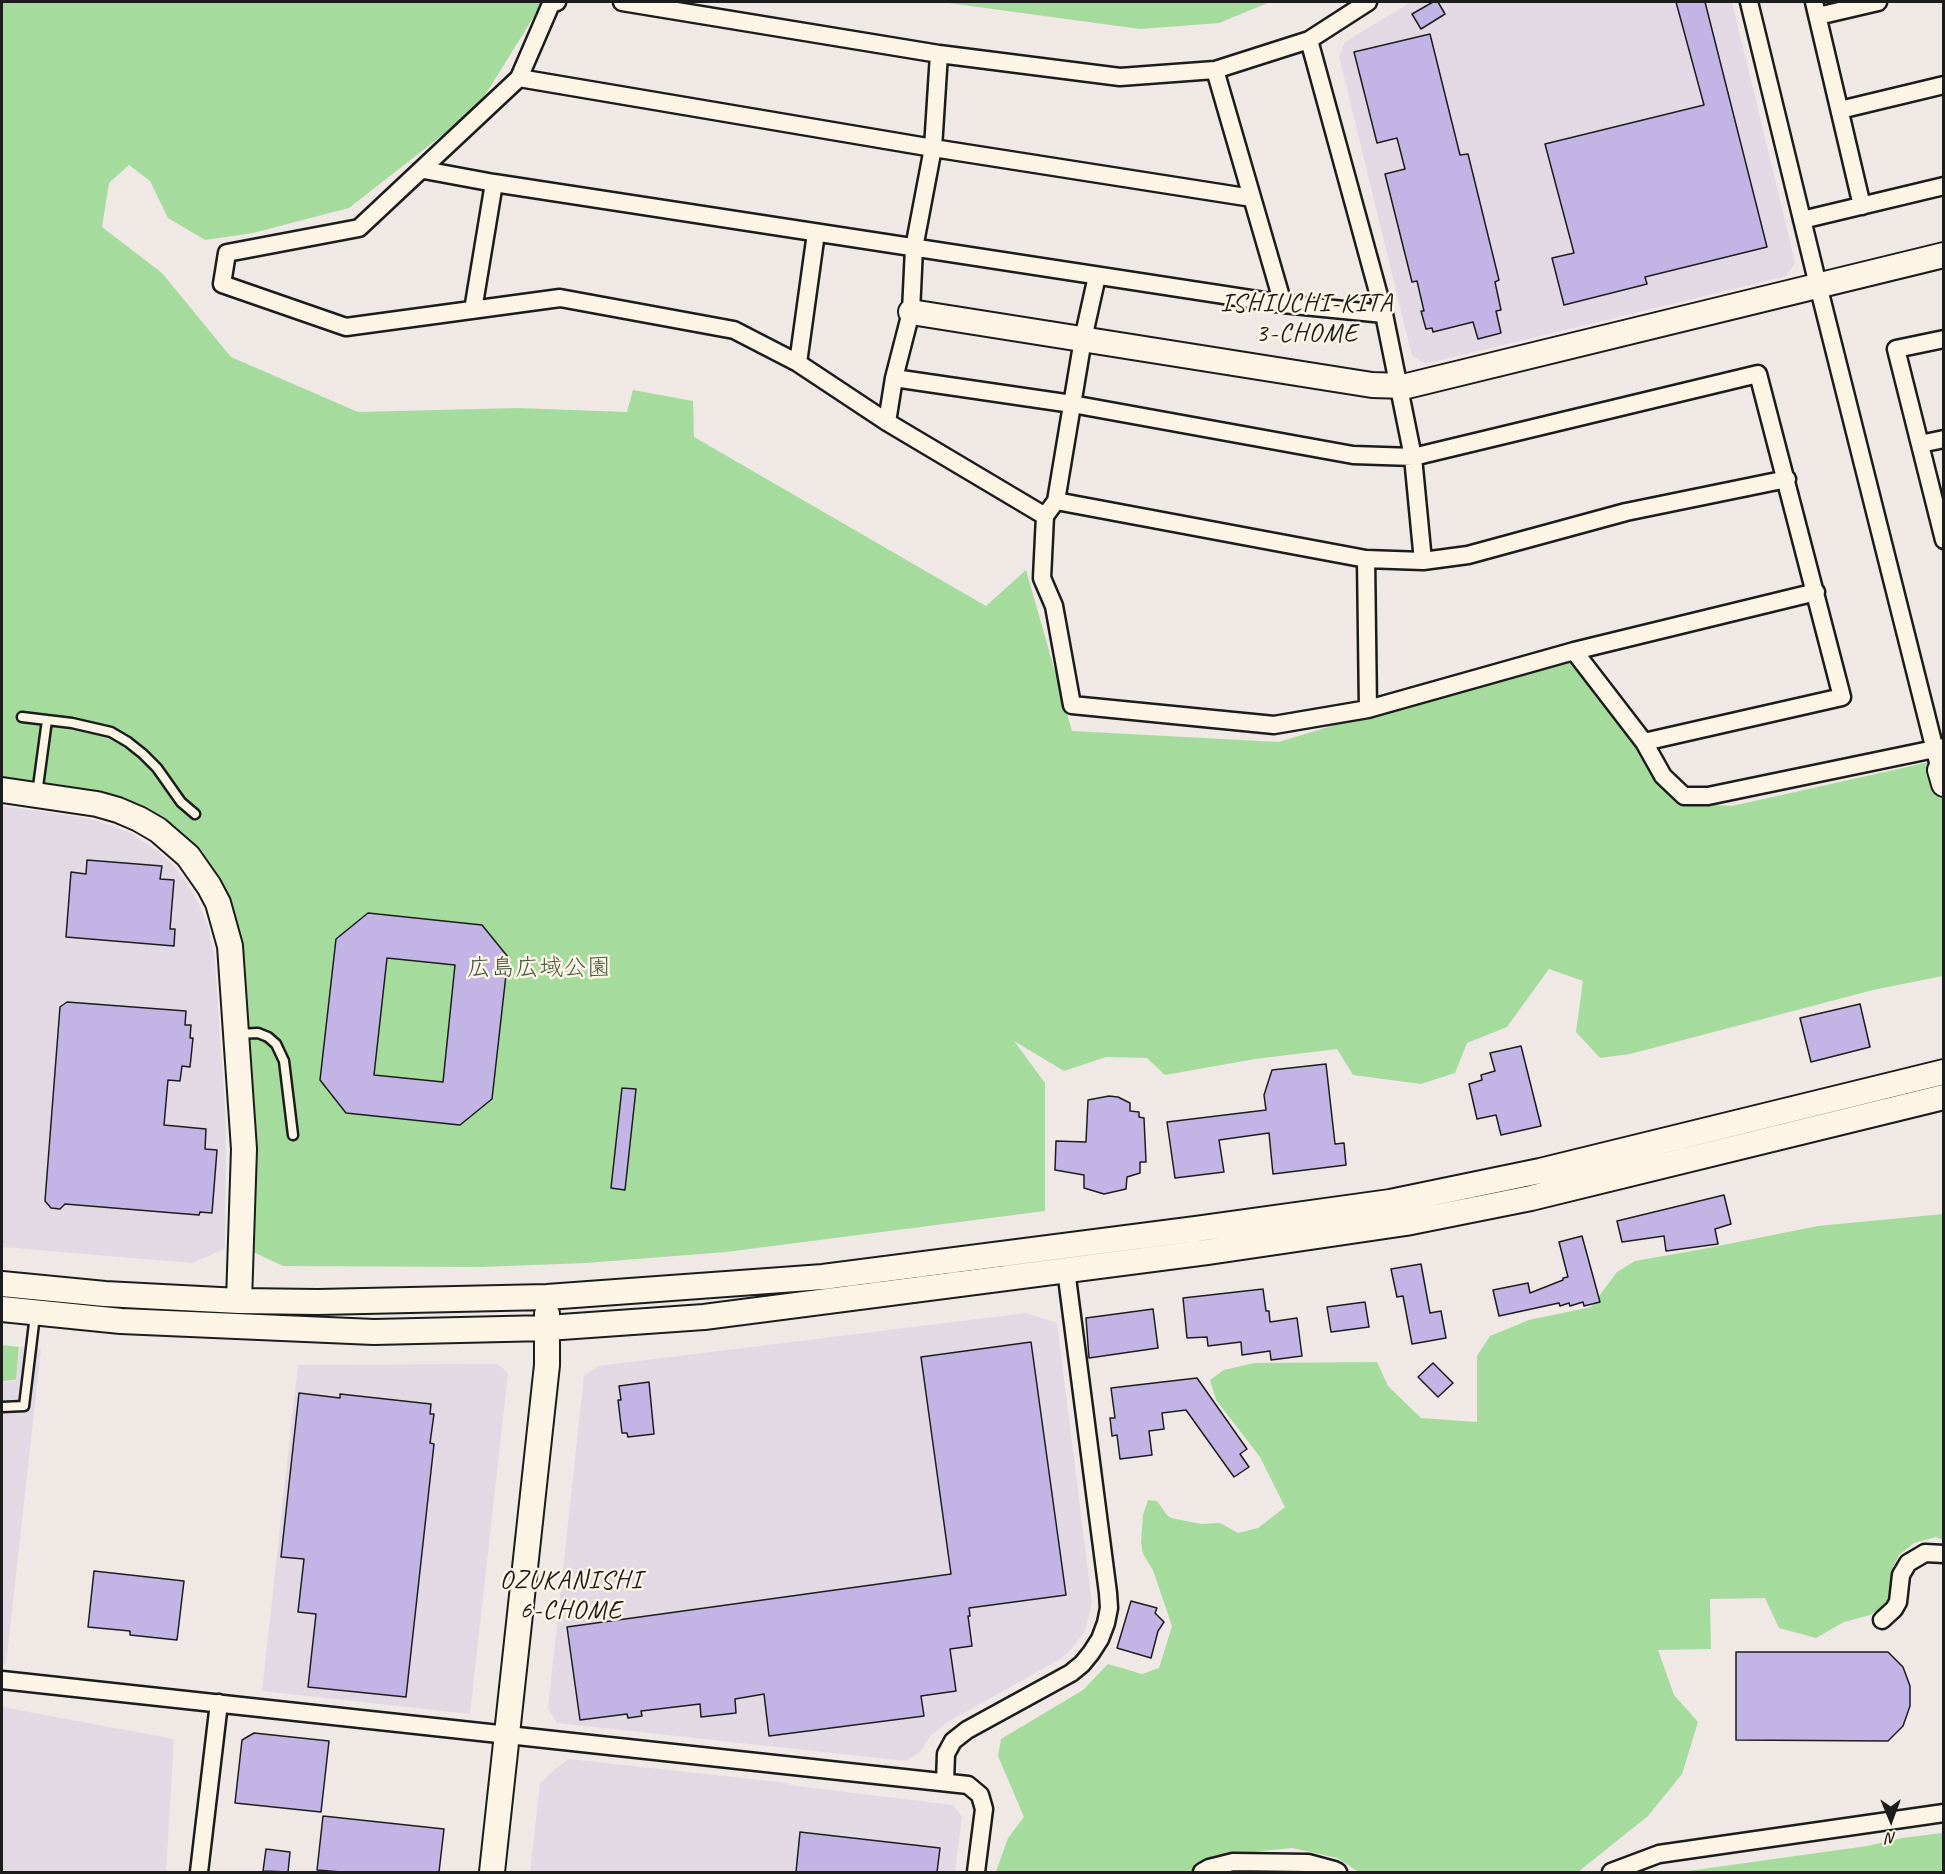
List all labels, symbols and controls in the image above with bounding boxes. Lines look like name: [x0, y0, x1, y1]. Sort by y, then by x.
district label: ISHIUCHI-KITA 3-CHOME: [1220, 288, 1394, 350]
park label: 広島広域公園: [467, 955, 611, 983]
district label: OZUKANISHI 6-CHOME: [500, 1565, 642, 1626]
north arrow: [1861, 1790, 1921, 1850]
text: N: [1886, 1828, 1896, 1848]

